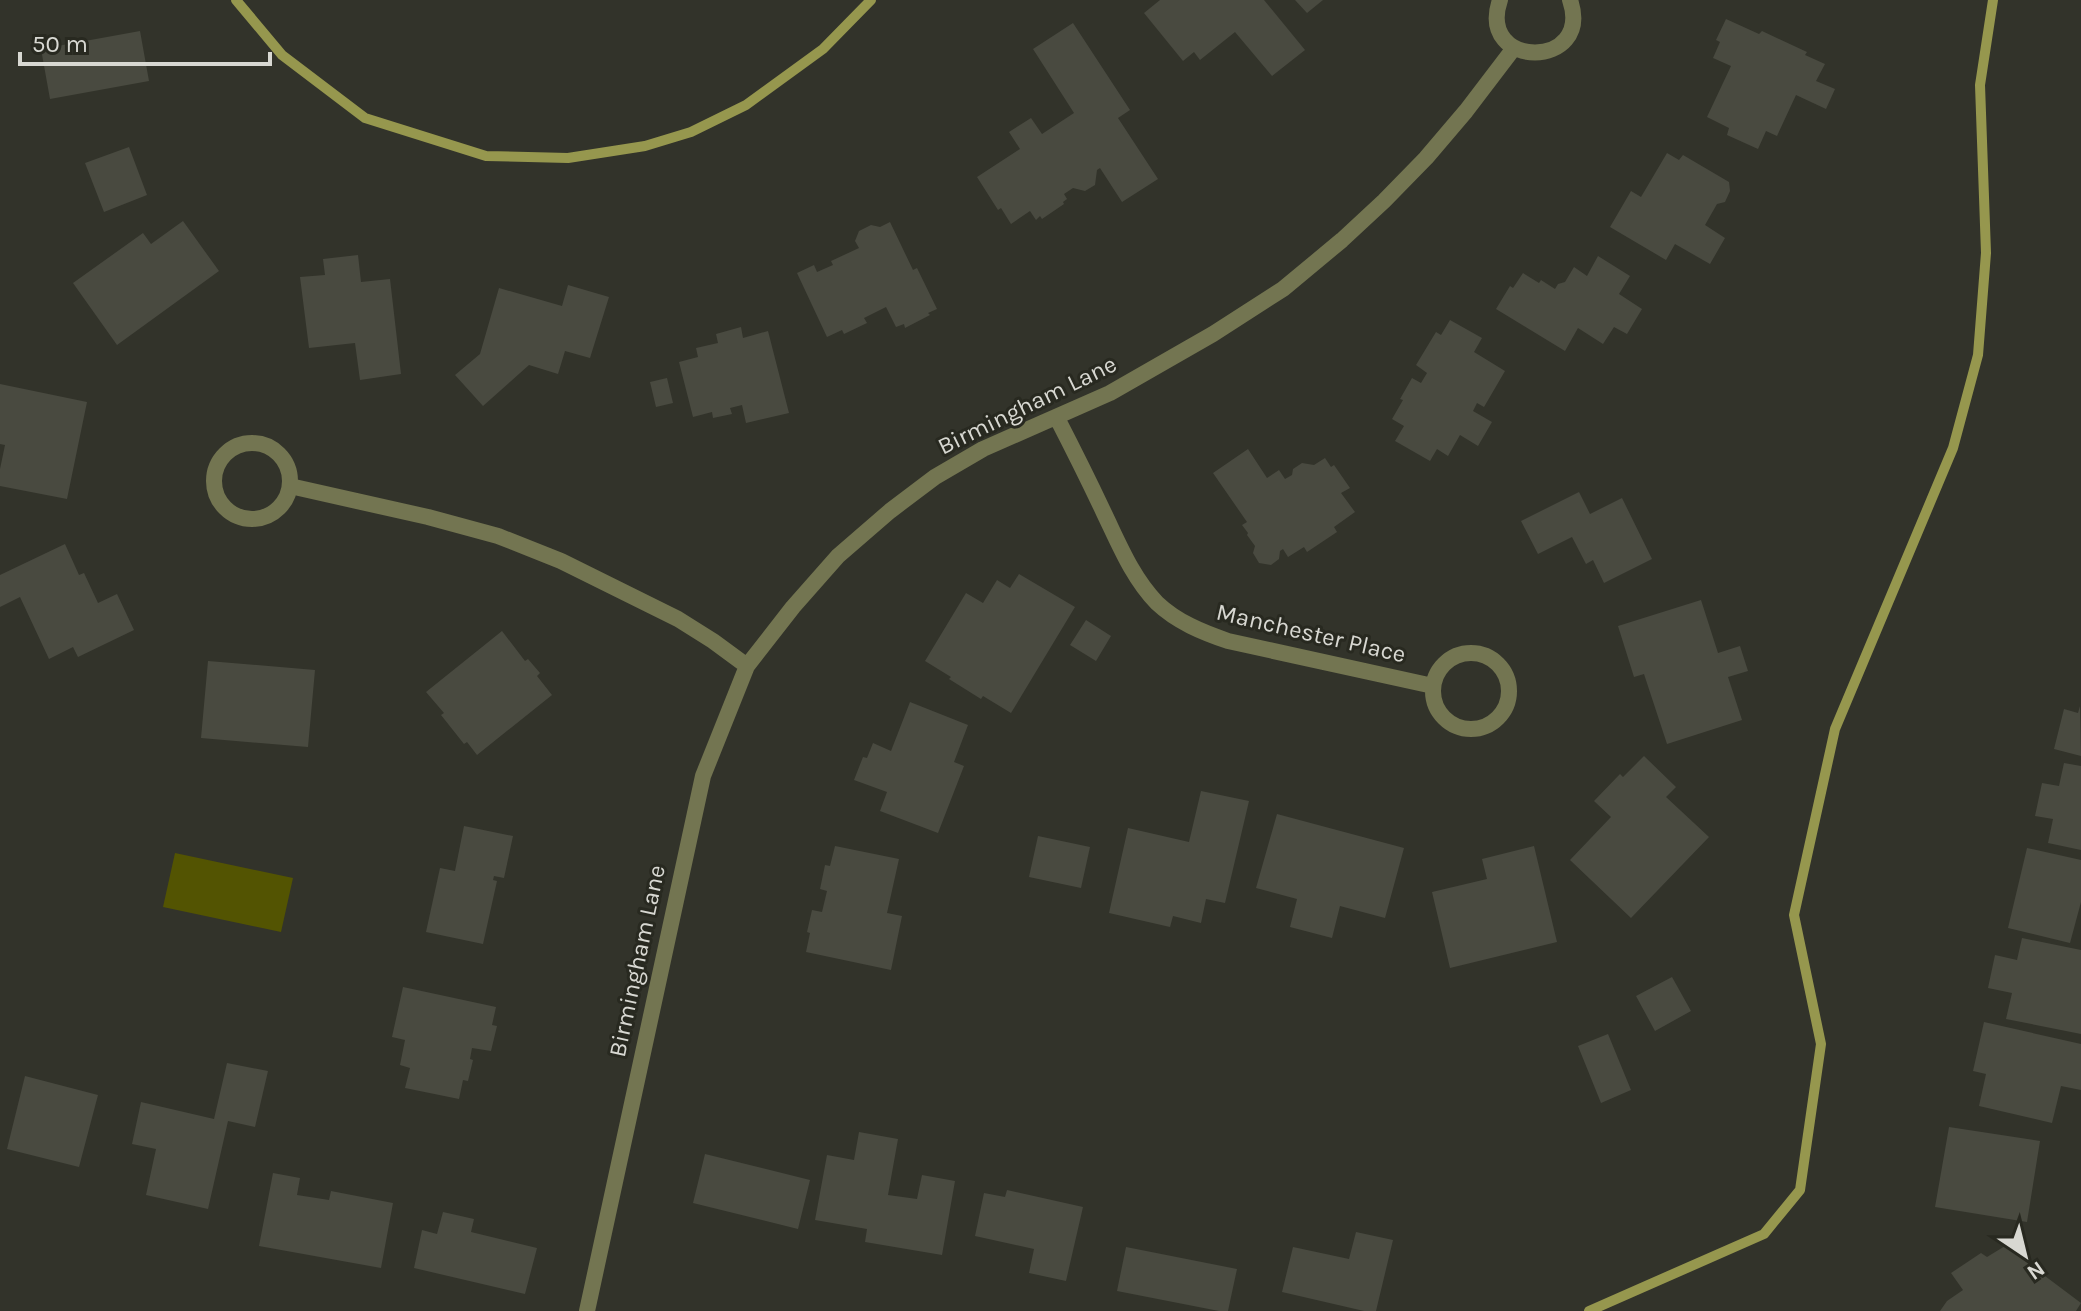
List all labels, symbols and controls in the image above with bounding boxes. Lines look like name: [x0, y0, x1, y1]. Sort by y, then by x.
scale bar: [20, 16, 270, 66]
text: 50 m: [32, 30, 88, 58]
street label: Birmingham Lane: [933, 350, 1121, 460]
street label: Manchester Place: [1214, 598, 1408, 668]
street label: Birmingham Lane: [603, 862, 671, 1060]
north arrow: [1985, 1215, 2065, 1295]
text: N: [2022, 1255, 2050, 1286]

